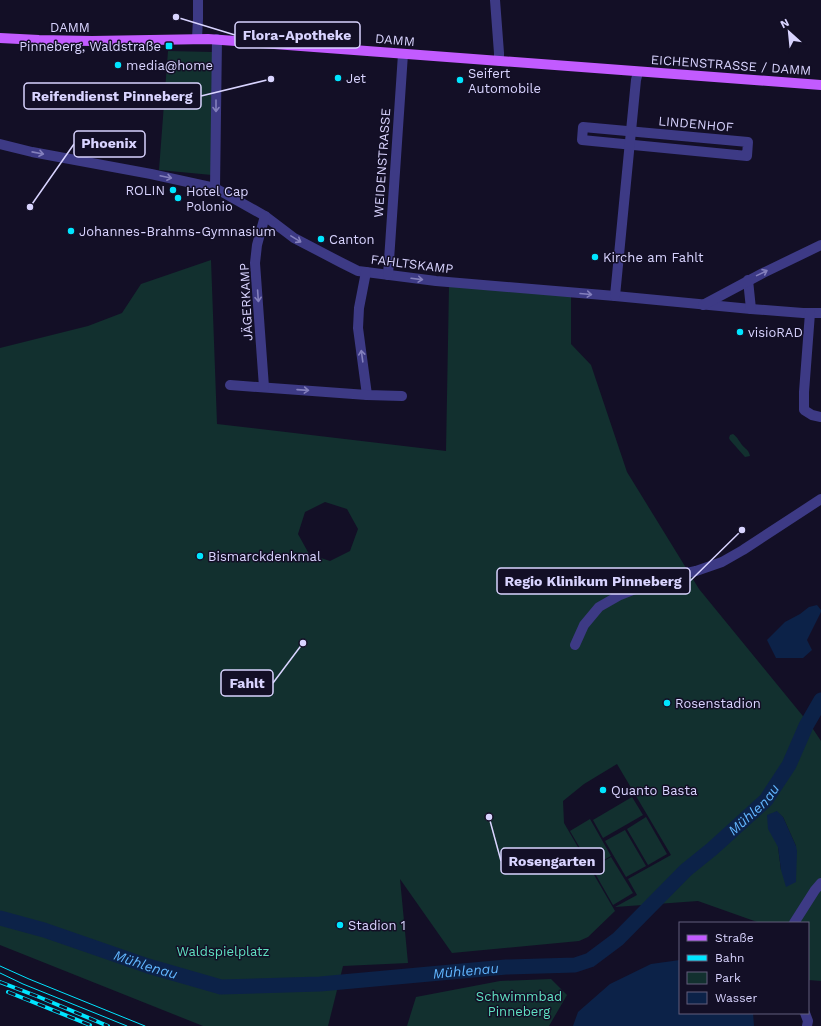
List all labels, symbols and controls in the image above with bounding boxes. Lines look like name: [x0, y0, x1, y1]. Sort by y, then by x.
north arrow: [769, 12, 809, 52]
text: N: [778, 16, 791, 31]
street label: DAMM: [50, 20, 90, 35]
callout: Flora-Apotheke: [235, 22, 360, 48]
text: Flora-Apotheke: [243, 27, 351, 43]
street label: DAMM: [374, 31, 416, 49]
place label: Pinneberg, Waldstraße: [19, 39, 161, 54]
marker: Pinneberg, Waldstraße: [164, 41, 174, 51]
street label: EICHENSTRASSE / DAMM: [650, 52, 812, 78]
place label: media@home: [126, 58, 213, 73]
marker: media@home: [113, 60, 123, 70]
place label: Seifert Automobile: [468, 66, 541, 96]
place label: Jet: [346, 71, 367, 86]
marker: Jet: [333, 73, 343, 83]
marker: Seifert Automobile: [455, 75, 465, 85]
callout: Reifendienst Pinneberg: [24, 83, 201, 109]
text: Reifendienst Pinneberg: [32, 88, 193, 104]
one-way arrow: [212, 99, 220, 112]
street label: WEIDENSTRASSE: [371, 108, 393, 218]
street label: LINDENHOF: [658, 113, 734, 135]
callout: Phoenix: [74, 131, 145, 157]
text: Phoenix: [81, 135, 138, 151]
one-way arrow: [31, 149, 44, 157]
one-way arrow: [159, 173, 172, 181]
place label: ROLIN: [126, 183, 165, 198]
place label: Hotel Cap Polonio: [186, 184, 248, 214]
marker: ROLIN: [168, 185, 178, 195]
marker: Hotel Cap Polonio: [173, 193, 183, 203]
place label: Johannes-Brahms-Gymnasium: [79, 224, 276, 239]
marker: Johannes-Brahms-Gymnasium: [66, 226, 76, 236]
place label: Canton: [329, 232, 375, 247]
marker: Canton: [316, 234, 326, 244]
one-way arrow: [290, 235, 302, 243]
place label: Kirche am Fahlt: [603, 250, 704, 265]
street label: FAHLTSKAMP: [370, 251, 454, 277]
marker: Kirche am Fahlt: [590, 252, 600, 262]
street label: JÄGERKAMP: [236, 263, 256, 341]
one-way arrow: [756, 269, 768, 276]
one-way arrow: [411, 275, 424, 282]
one-way arrow: [254, 289, 261, 302]
one-way arrow: [579, 290, 592, 297]
place label: visioRAD: [748, 325, 803, 340]
marker: visioRAD: [735, 327, 745, 337]
one-way arrow: [358, 350, 366, 363]
one-way arrow: [296, 387, 309, 394]
place label: Bismarckdenkmal: [208, 549, 321, 564]
marker: Bismarckdenkmal: [195, 551, 205, 561]
callout: Regio Klinikum Pinneberg: [497, 568, 690, 594]
text: Regio Klinikum Pinneberg: [504, 573, 682, 589]
callout: Fahlt: [221, 670, 273, 696]
text: Fahlt: [229, 675, 265, 691]
place label: Rosenstadion: [675, 696, 761, 711]
marker: Rosenstadion: [662, 698, 672, 708]
water label: Mühlenau: [725, 781, 782, 838]
place label: Quanto Basta: [611, 783, 698, 798]
marker: Quanto Basta: [598, 785, 608, 795]
callout: Rosengarten: [501, 848, 604, 874]
text: Rosengarten: [509, 853, 595, 869]
place label: Stadion 1: [348, 918, 406, 933]
marker: Stadion 1: [335, 920, 345, 930]
legend: [679, 922, 809, 1014]
text: Straße: [715, 931, 754, 945]
park label: Waldspielplatz: [176, 944, 270, 959]
water label: Mühlenau: [112, 947, 179, 982]
text: Bahn: [715, 951, 744, 965]
water label: Mühlenau: [432, 960, 499, 982]
text: Park: [715, 971, 741, 985]
park label: Schwimmbad Pinneberg: [476, 989, 562, 1019]
text: Wasser: [715, 991, 757, 1005]

